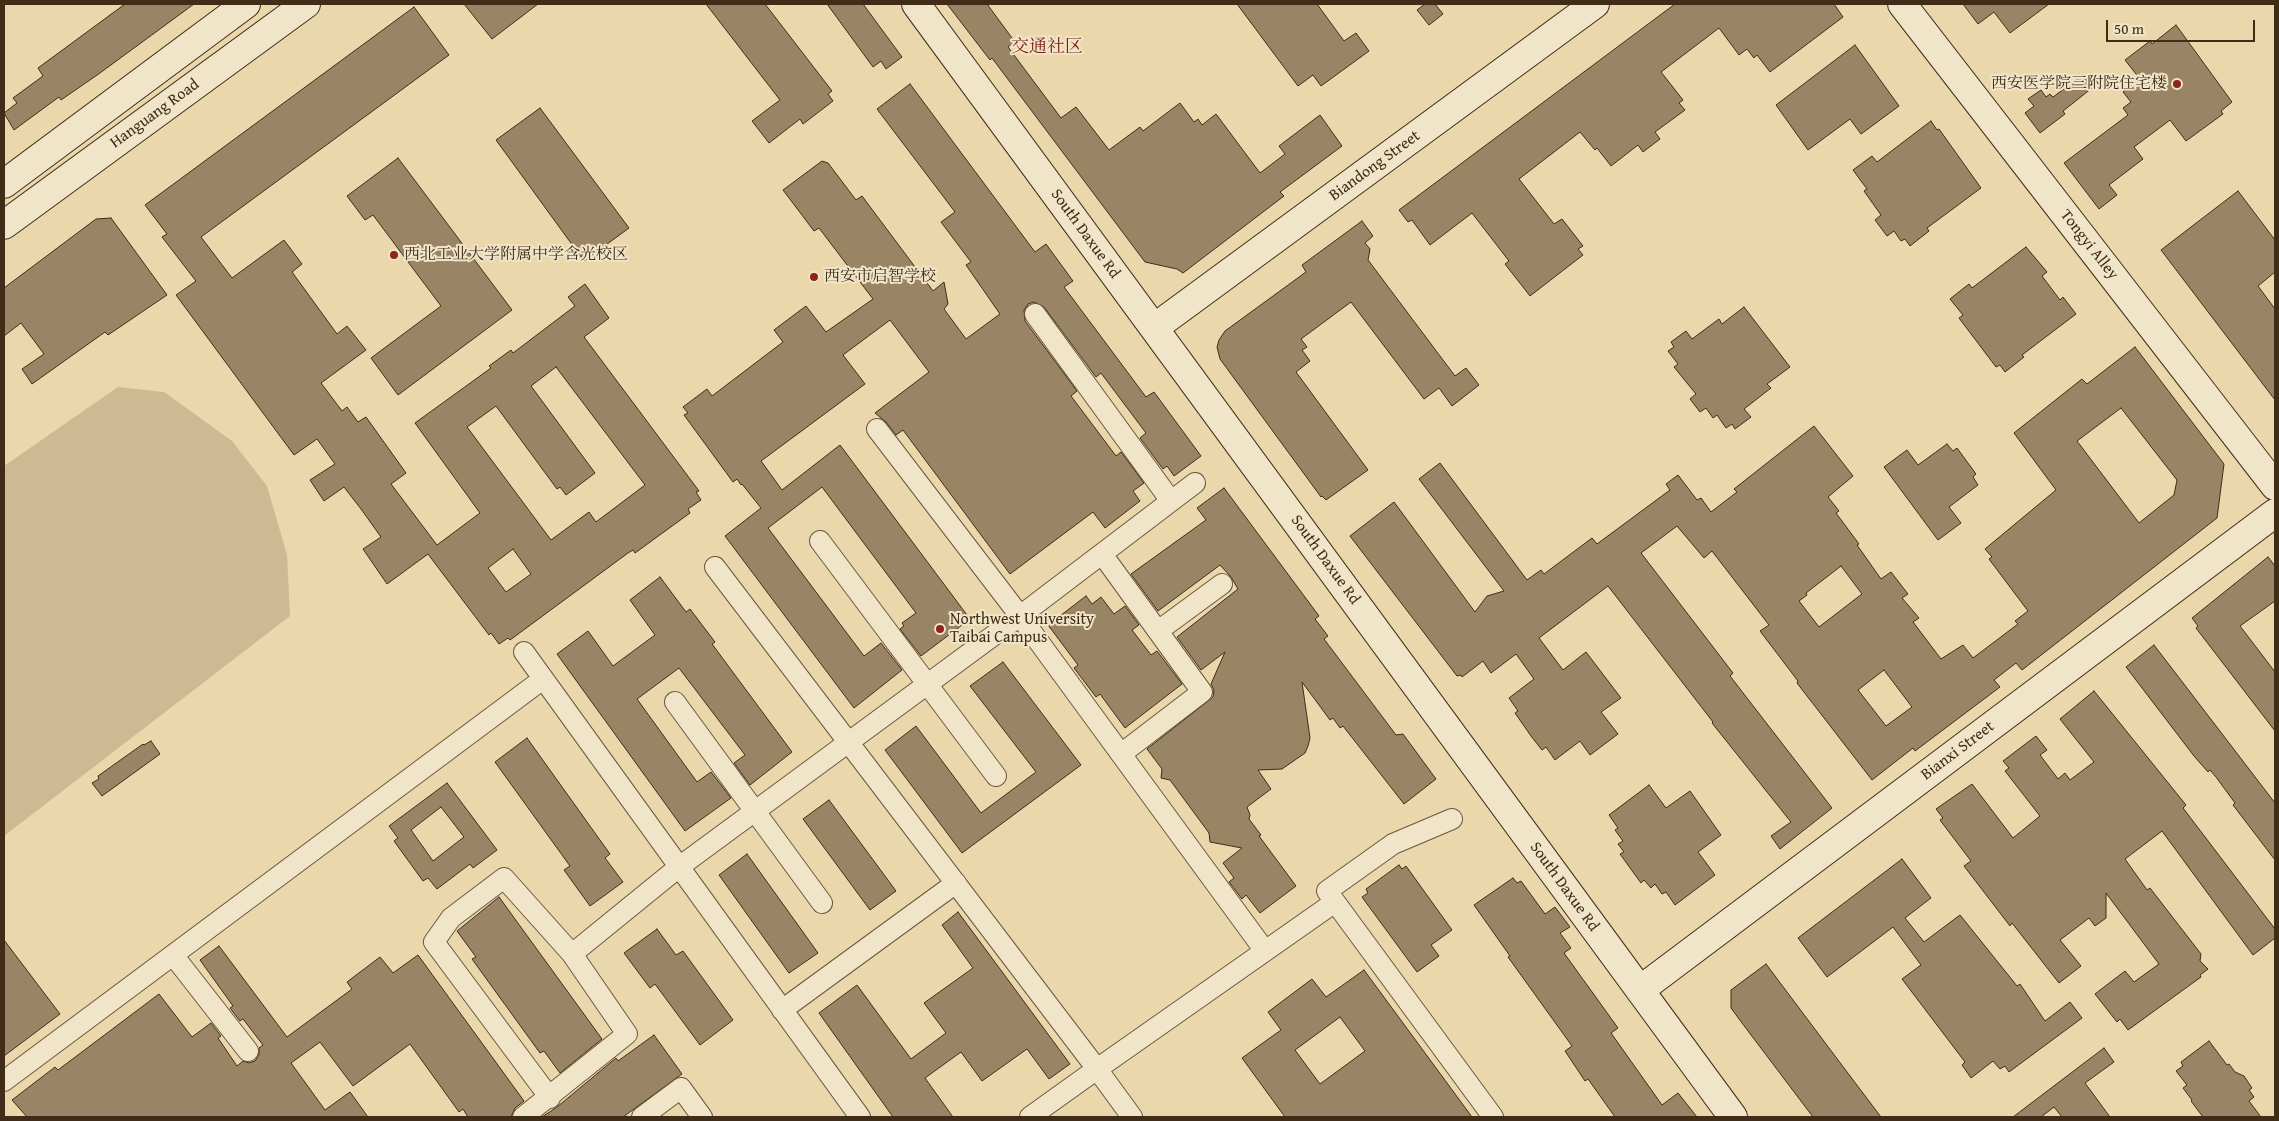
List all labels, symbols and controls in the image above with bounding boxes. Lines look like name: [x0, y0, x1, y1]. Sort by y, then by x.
scale bar: [2109, 10, 2258, 42]
text: 50 m: [2114, 18, 2144, 39]
district label: 交通社区: [1011, 36, 1083, 58]
place label: 西安医学院三附院住宅楼: [1991, 74, 2167, 94]
street label: Hanguang Road: [107, 75, 203, 153]
marker: 西安医学院三附院住宅楼: [2171, 78, 2183, 90]
street label: Biandong Street: [1326, 127, 1424, 205]
street label: South Daxue Rd: [1046, 186, 1124, 282]
street label: Tongyi Alley: [2056, 206, 2122, 284]
place label: 西北工业大学附属中学含光校区: [404, 245, 628, 265]
marker: 西北工业大学附属中学含光校区: [388, 249, 400, 261]
place label: 西安市启智学校: [824, 267, 936, 287]
marker: 西安市启智学校: [808, 271, 820, 283]
street label: South Daxue Rd: [1286, 512, 1364, 608]
place label: Northwest University Taibai Campus: [950, 610, 1094, 648]
marker: Northwest University Taibai Campus: [934, 623, 946, 635]
street label: Bianxi Street: [1918, 717, 1998, 785]
street label: South Daxue Rd: [1525, 839, 1603, 935]

